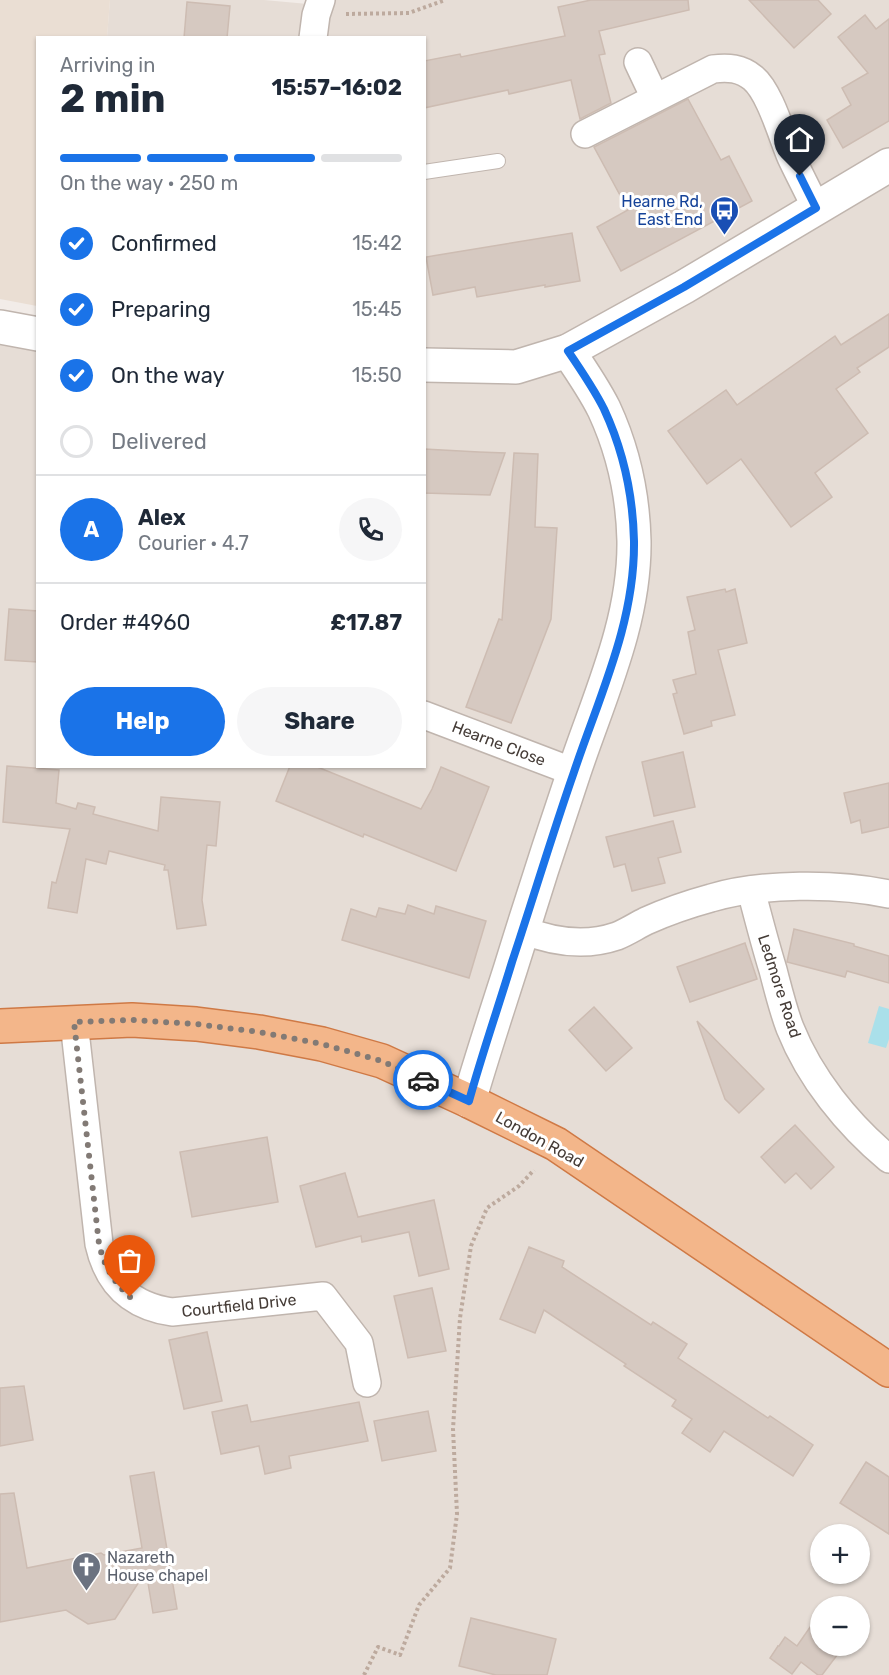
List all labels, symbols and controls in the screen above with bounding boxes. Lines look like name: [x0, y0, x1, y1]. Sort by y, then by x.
text: Arriving in: [60, 53, 155, 77]
text: 15:57–16:02: [271, 74, 402, 101]
text: 2 min: [60, 76, 166, 122]
pin: [774, 114, 825, 176]
icon: home: [783, 123, 816, 156]
text: On the way · 250 m: [60, 171, 238, 195]
place label: Hearne Rd, East End: [621, 192, 703, 229]
bus stop icon: Hearne Rd, East End: [708, 194, 740, 236]
icon: check: [60, 227, 93, 260]
text: Confirmed: [111, 230, 217, 257]
text: 15:42: [352, 231, 402, 255]
icon: check: [60, 293, 93, 326]
text: Preparing: [111, 296, 211, 323]
text: 15:45: [352, 297, 402, 321]
icon: check: [60, 359, 93, 392]
text: On the way: [111, 362, 225, 389]
text: 15:50: [352, 363, 402, 387]
text: Delivered: [111, 428, 207, 455]
button: phone: [339, 498, 402, 561]
text: Alex: [138, 504, 186, 531]
text: A: [84, 516, 99, 543]
text: Courier · 4.7: [138, 531, 249, 555]
text: Order #4960: [60, 609, 191, 636]
text: £17.87: [330, 609, 402, 636]
button: Help: [60, 687, 225, 756]
button: Share: [237, 687, 402, 756]
street label: Hearne Close: [449, 717, 548, 770]
street label: Ledmore Road: [754, 932, 805, 1040]
courier: [393, 1050, 453, 1110]
icon: car: [407, 1064, 440, 1097]
street label: London Road: [492, 1107, 587, 1171]
pin: [104, 1235, 155, 1297]
icon: bag: [113, 1244, 146, 1277]
street label: Courtfield Drive: [181, 1290, 297, 1321]
map controls: [810, 1524, 870, 1656]
button: +: [810, 1524, 870, 1584]
place label: Nazareth House chapel: [107, 1548, 208, 1585]
church icon: Nazareth House chapel: [70, 1550, 102, 1592]
button: −: [810, 1596, 870, 1656]

